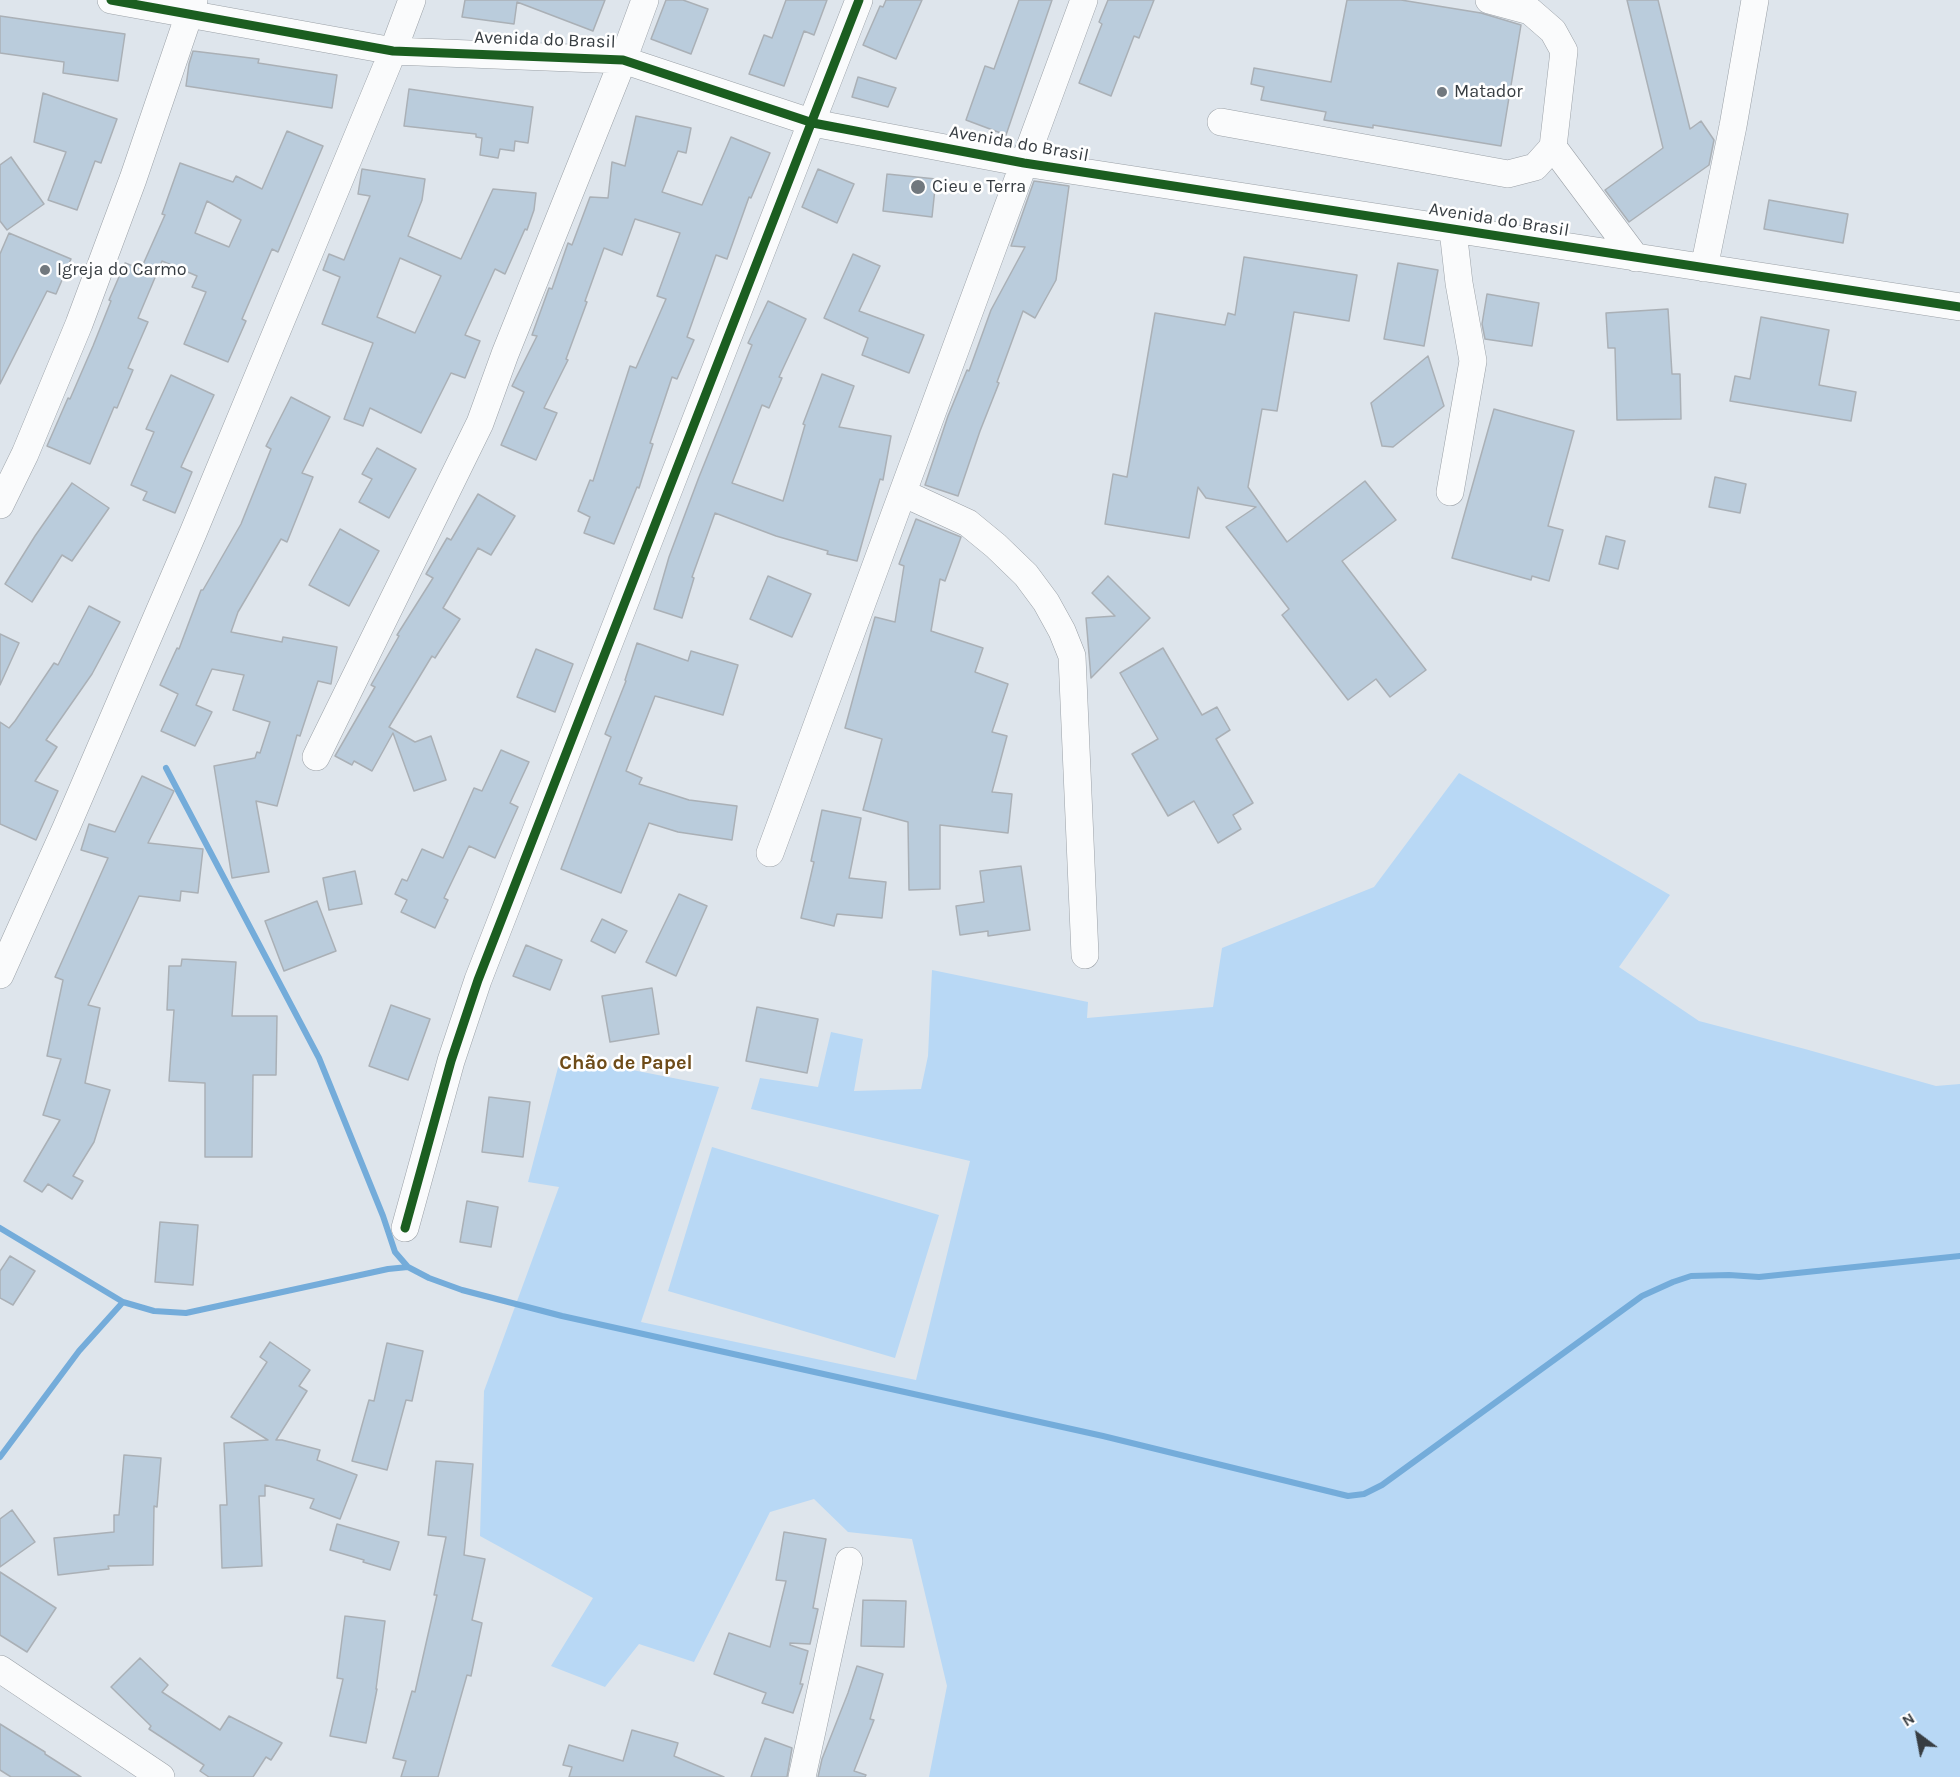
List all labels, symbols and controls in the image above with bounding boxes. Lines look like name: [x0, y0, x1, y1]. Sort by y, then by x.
street label: Avenida do Brasil: [474, 27, 616, 53]
place label: Matador: [1454, 81, 1523, 103]
marker: Matador: [1435, 85, 1449, 99]
street label: Avenida do Brasil: [947, 121, 1091, 167]
place label: Cieu e Terra: [932, 176, 1026, 198]
marker: Cieu e Terra: [909, 178, 927, 196]
street label: Avenida do Brasil: [1427, 198, 1571, 242]
place label: Igreja do Carmo: [57, 259, 187, 281]
marker: Igreja do Carmo: [38, 263, 52, 277]
district label: Chão de Papel: [559, 1051, 693, 1075]
north arrow: [1888, 1705, 1948, 1765]
text: N: [1898, 1708, 1918, 1730]

